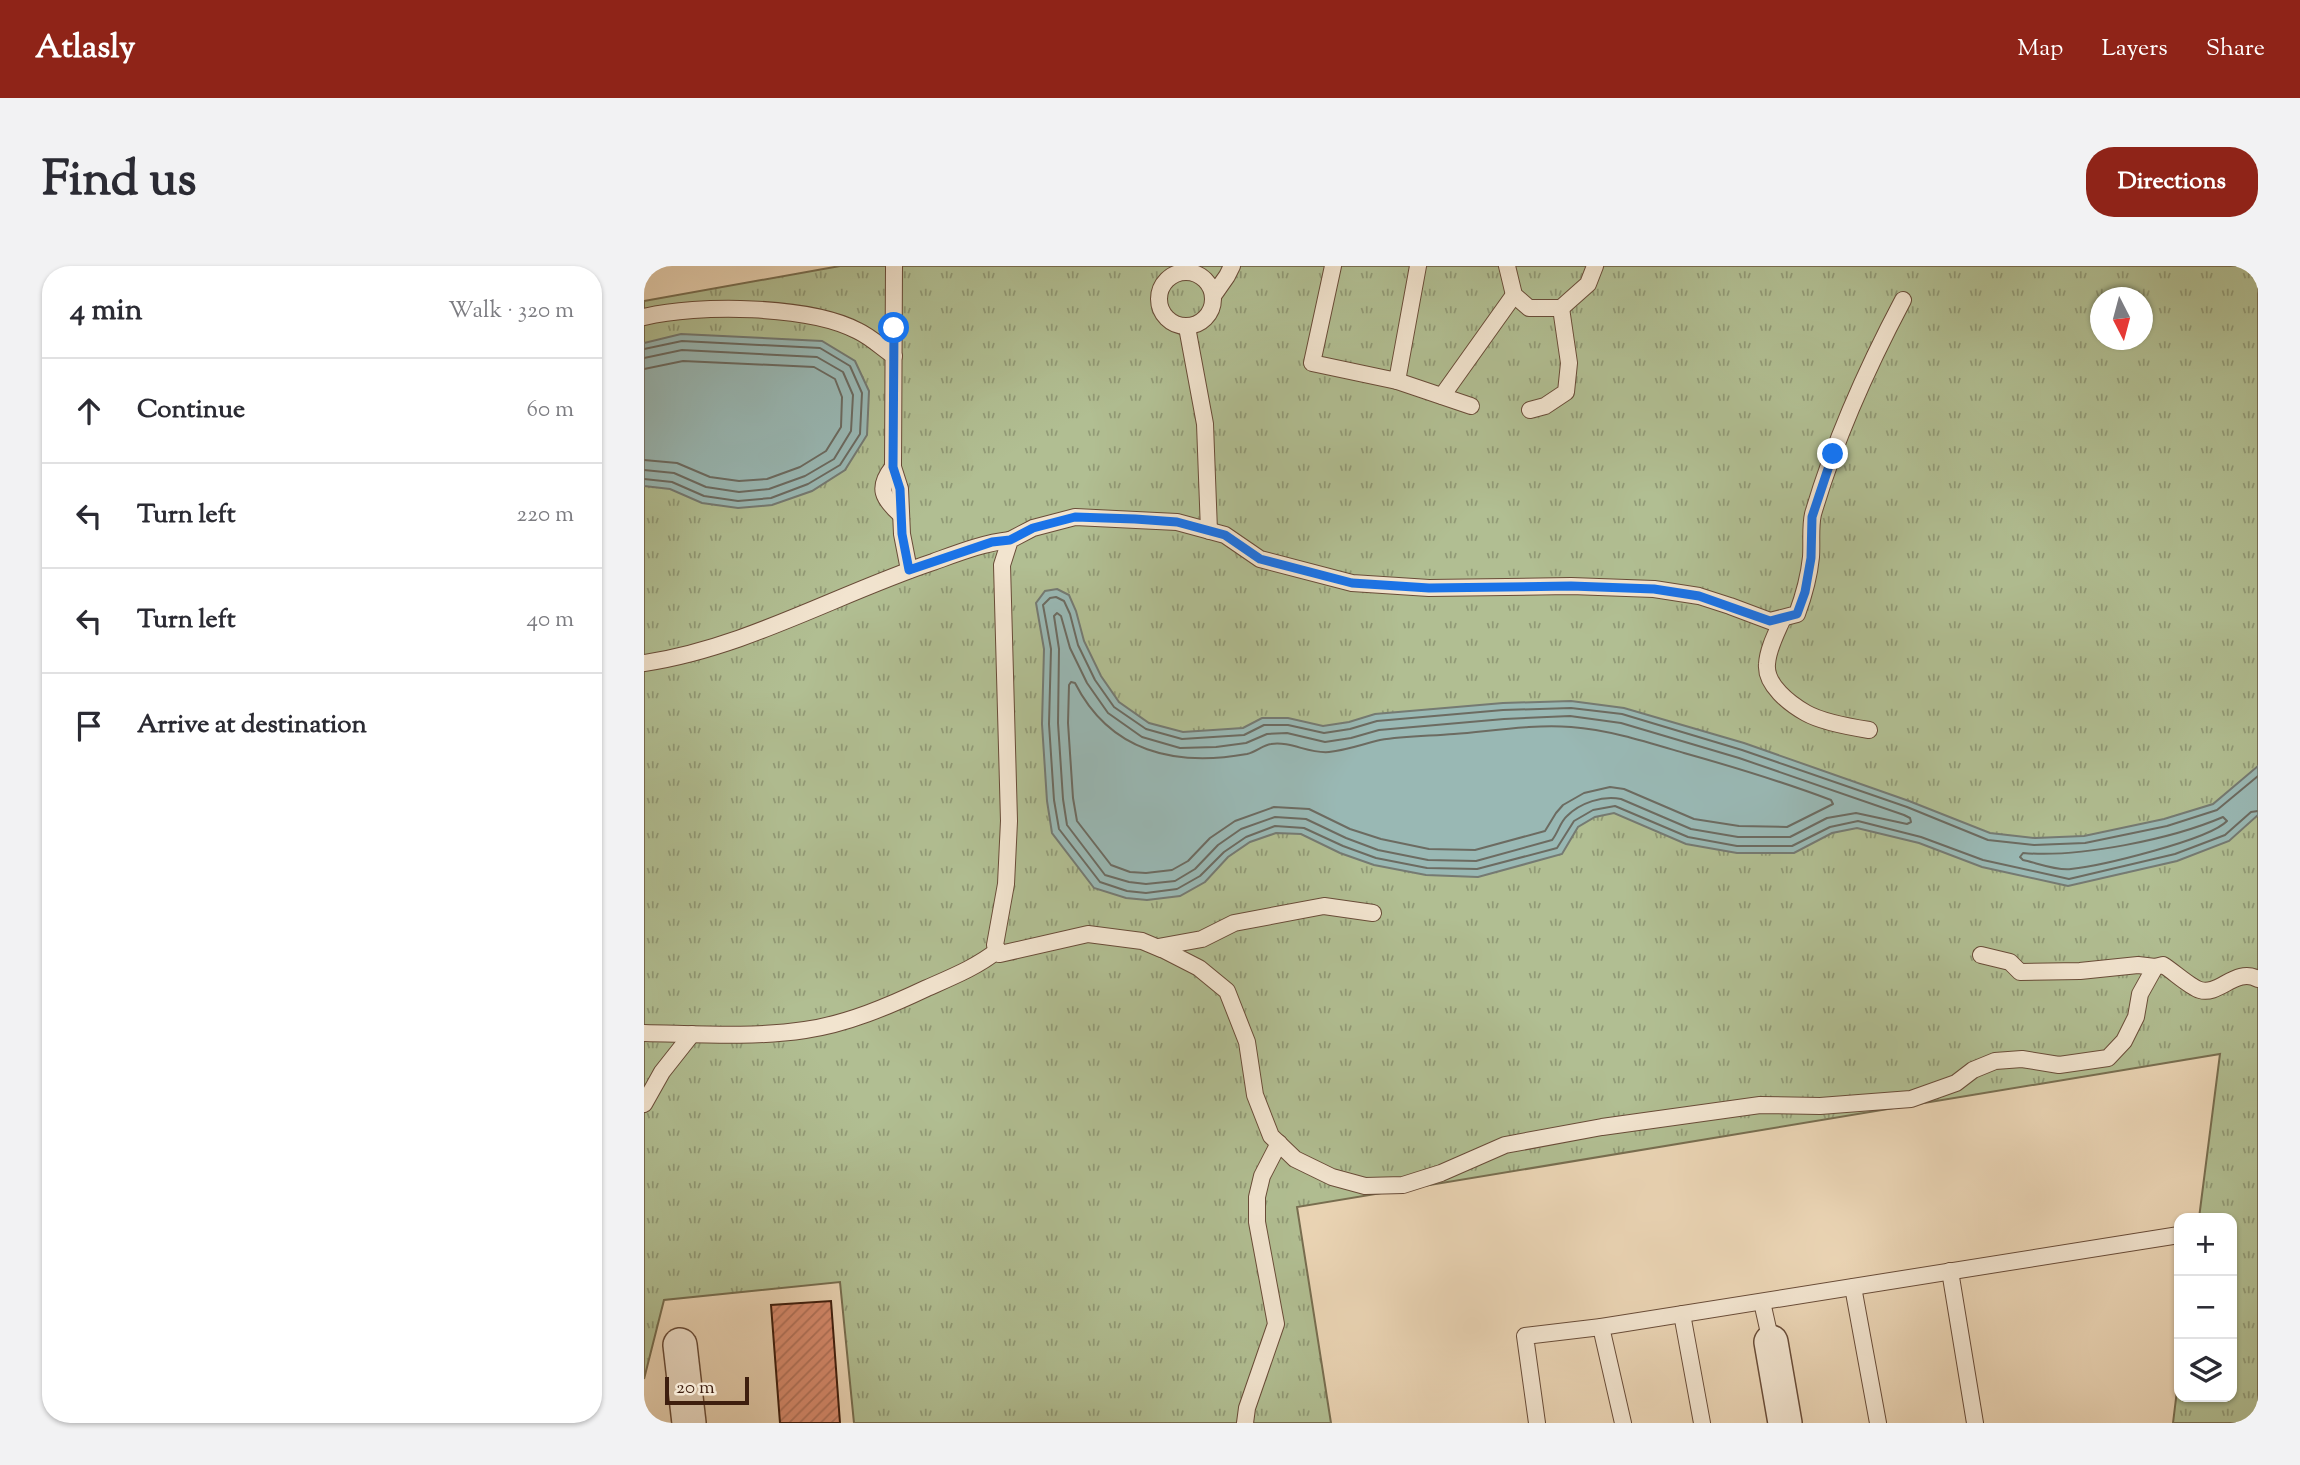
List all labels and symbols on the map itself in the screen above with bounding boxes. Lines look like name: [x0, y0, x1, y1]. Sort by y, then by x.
north arrow: [2090, 287, 2153, 350]
route start: [878, 312, 909, 343]
route end: [1817, 438, 1848, 469]
scale bar: [665, 1374, 749, 1406]

